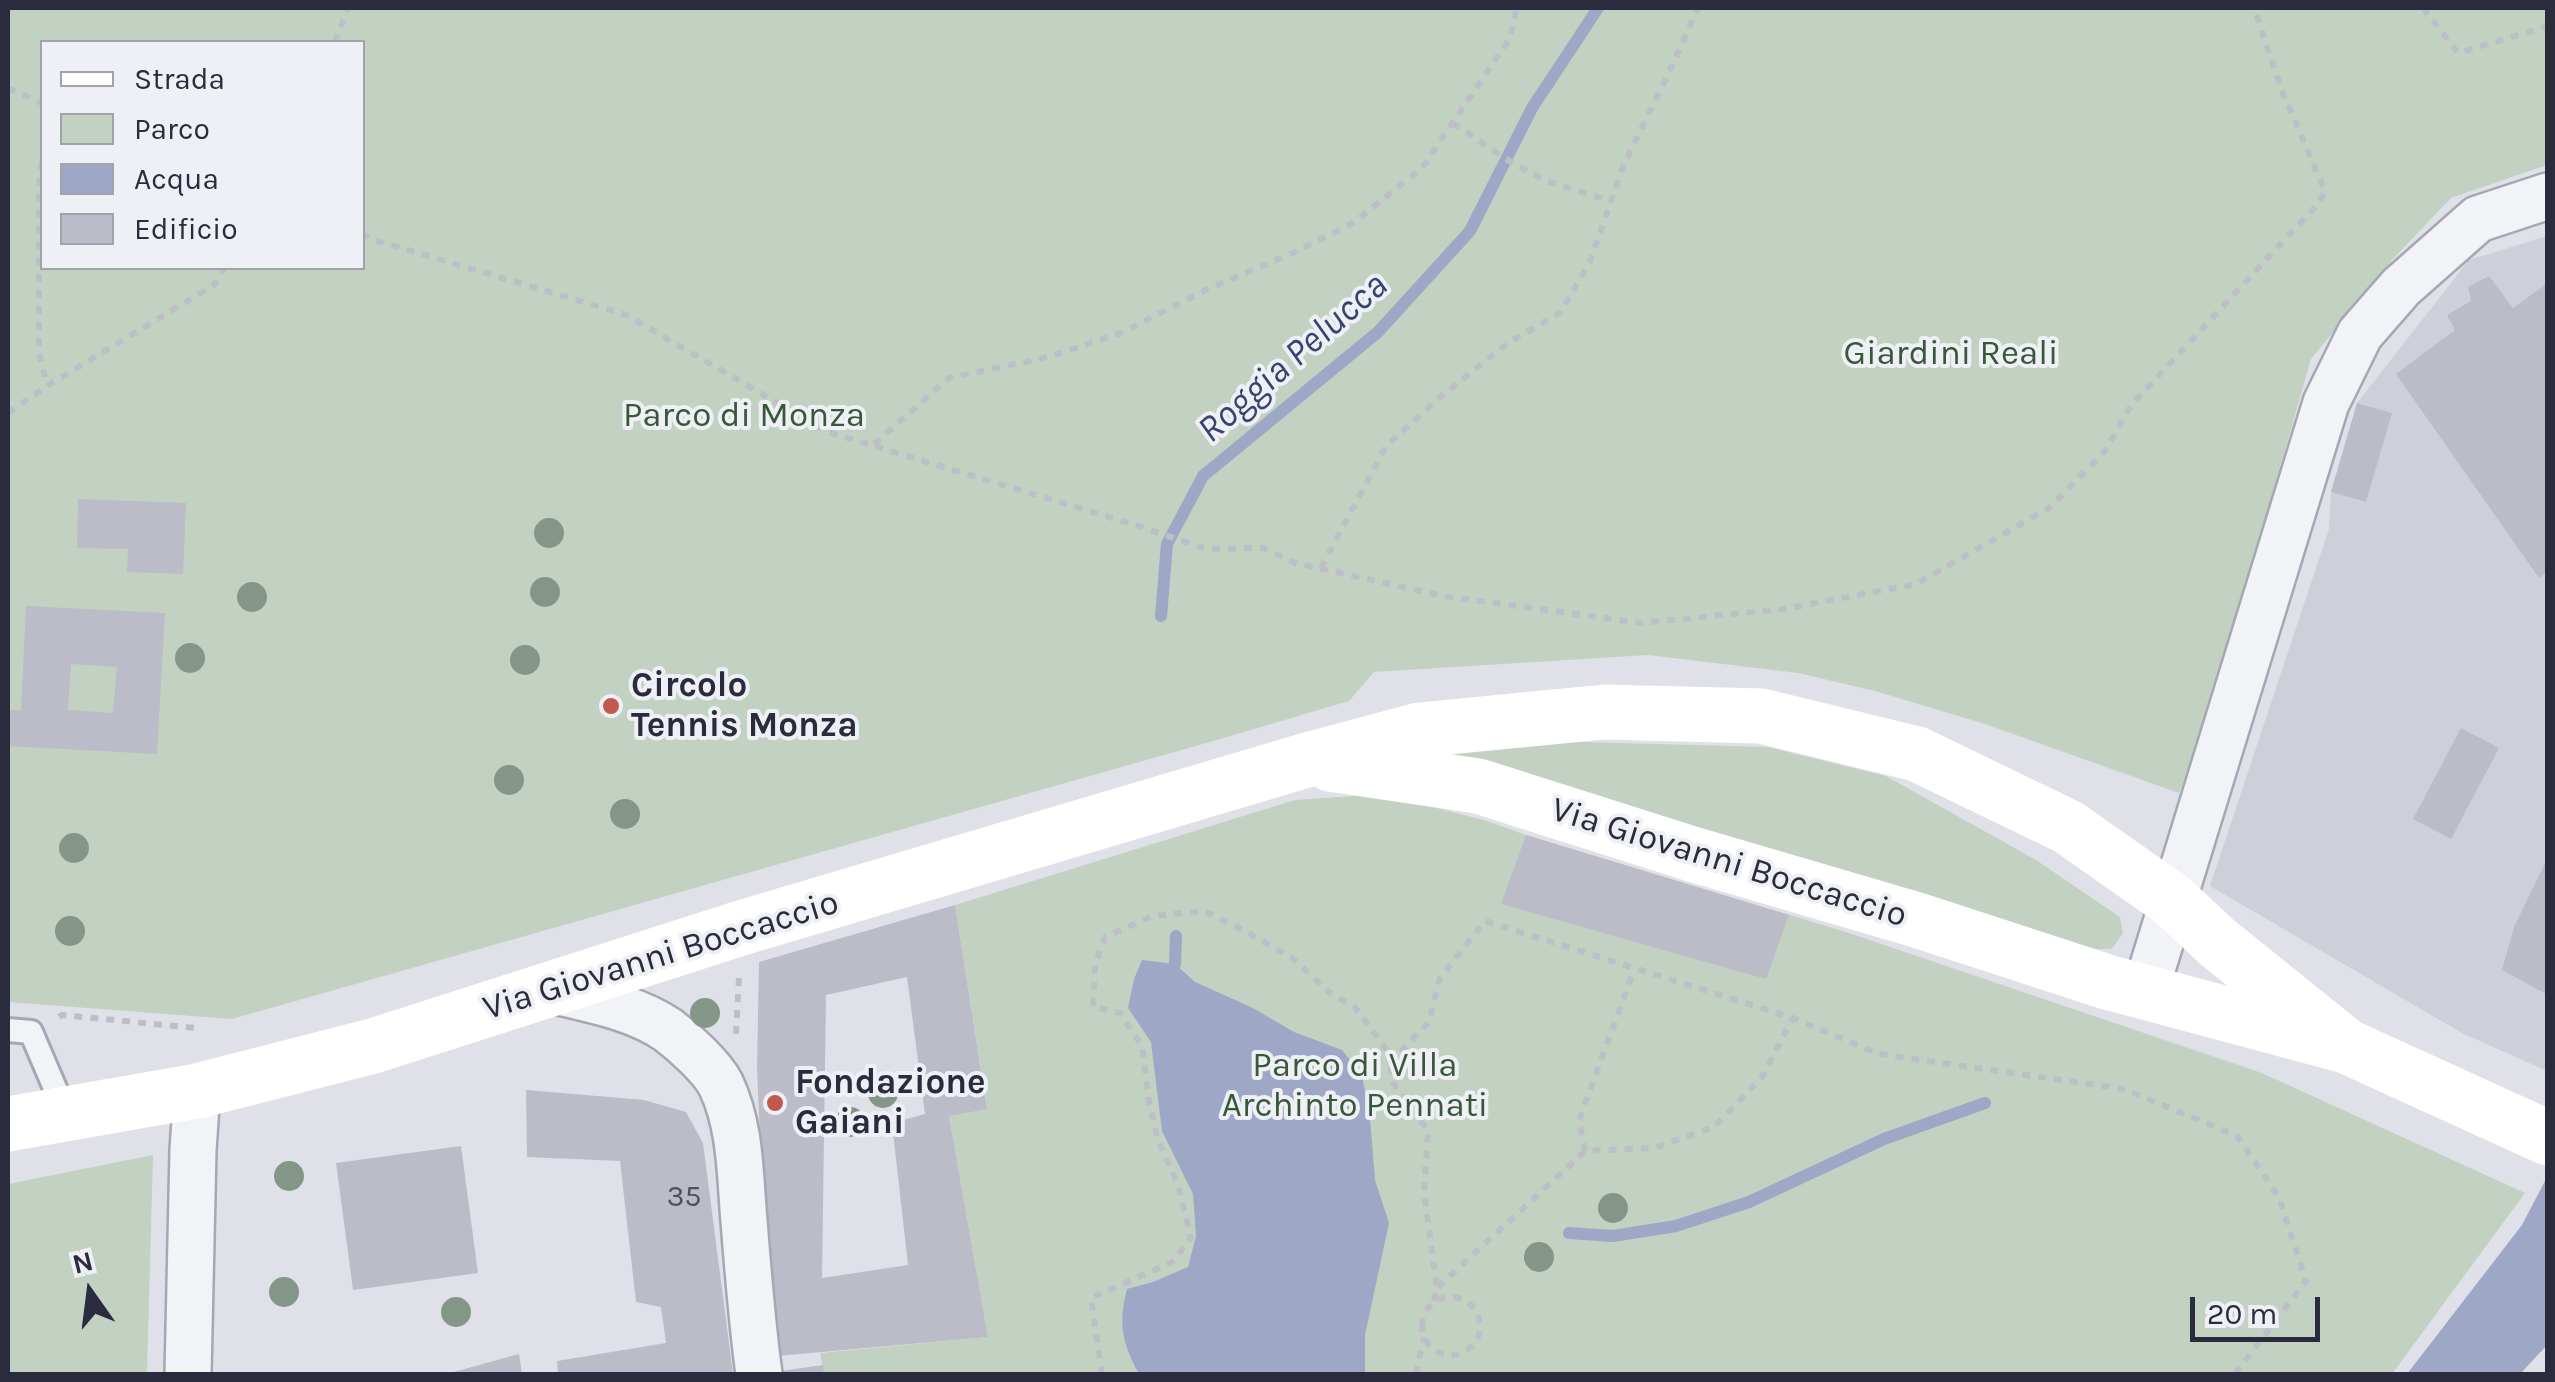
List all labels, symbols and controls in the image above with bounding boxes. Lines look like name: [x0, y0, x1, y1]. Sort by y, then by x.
legend: [40, 40, 365, 270]
text: Strada: [134, 61, 225, 97]
text: Parco: [134, 111, 210, 147]
text: Acqua: [134, 161, 219, 197]
text: Edificio: [134, 211, 238, 247]
water label: Roggia Pelucca: [1189, 263, 1397, 453]
park label: Giardini Reali: [1844, 333, 2058, 375]
park label: Parco di Monza: [623, 395, 865, 437]
place label: Circolo Tennis Monza: [631, 665, 858, 747]
marker: Circolo Tennis Monza: [600, 695, 622, 717]
street label: Via Giovanni Boccaccio: [1546, 789, 1912, 937]
street label: Via Giovanni Boccaccio: [478, 882, 844, 1030]
park label: Parco di Villa Archinto Pennati: [1222, 1045, 1488, 1127]
place label: Fondazione Gaiani: [795, 1062, 986, 1144]
marker: Fondazione Gaiani: [764, 1092, 786, 1114]
house number: 35: [667, 1179, 701, 1215]
north arrow: [40, 1242, 140, 1342]
text: N: [69, 1244, 96, 1281]
scale bar: [2195, 1277, 2325, 1339]
text: 20 m: [2207, 1296, 2277, 1332]

